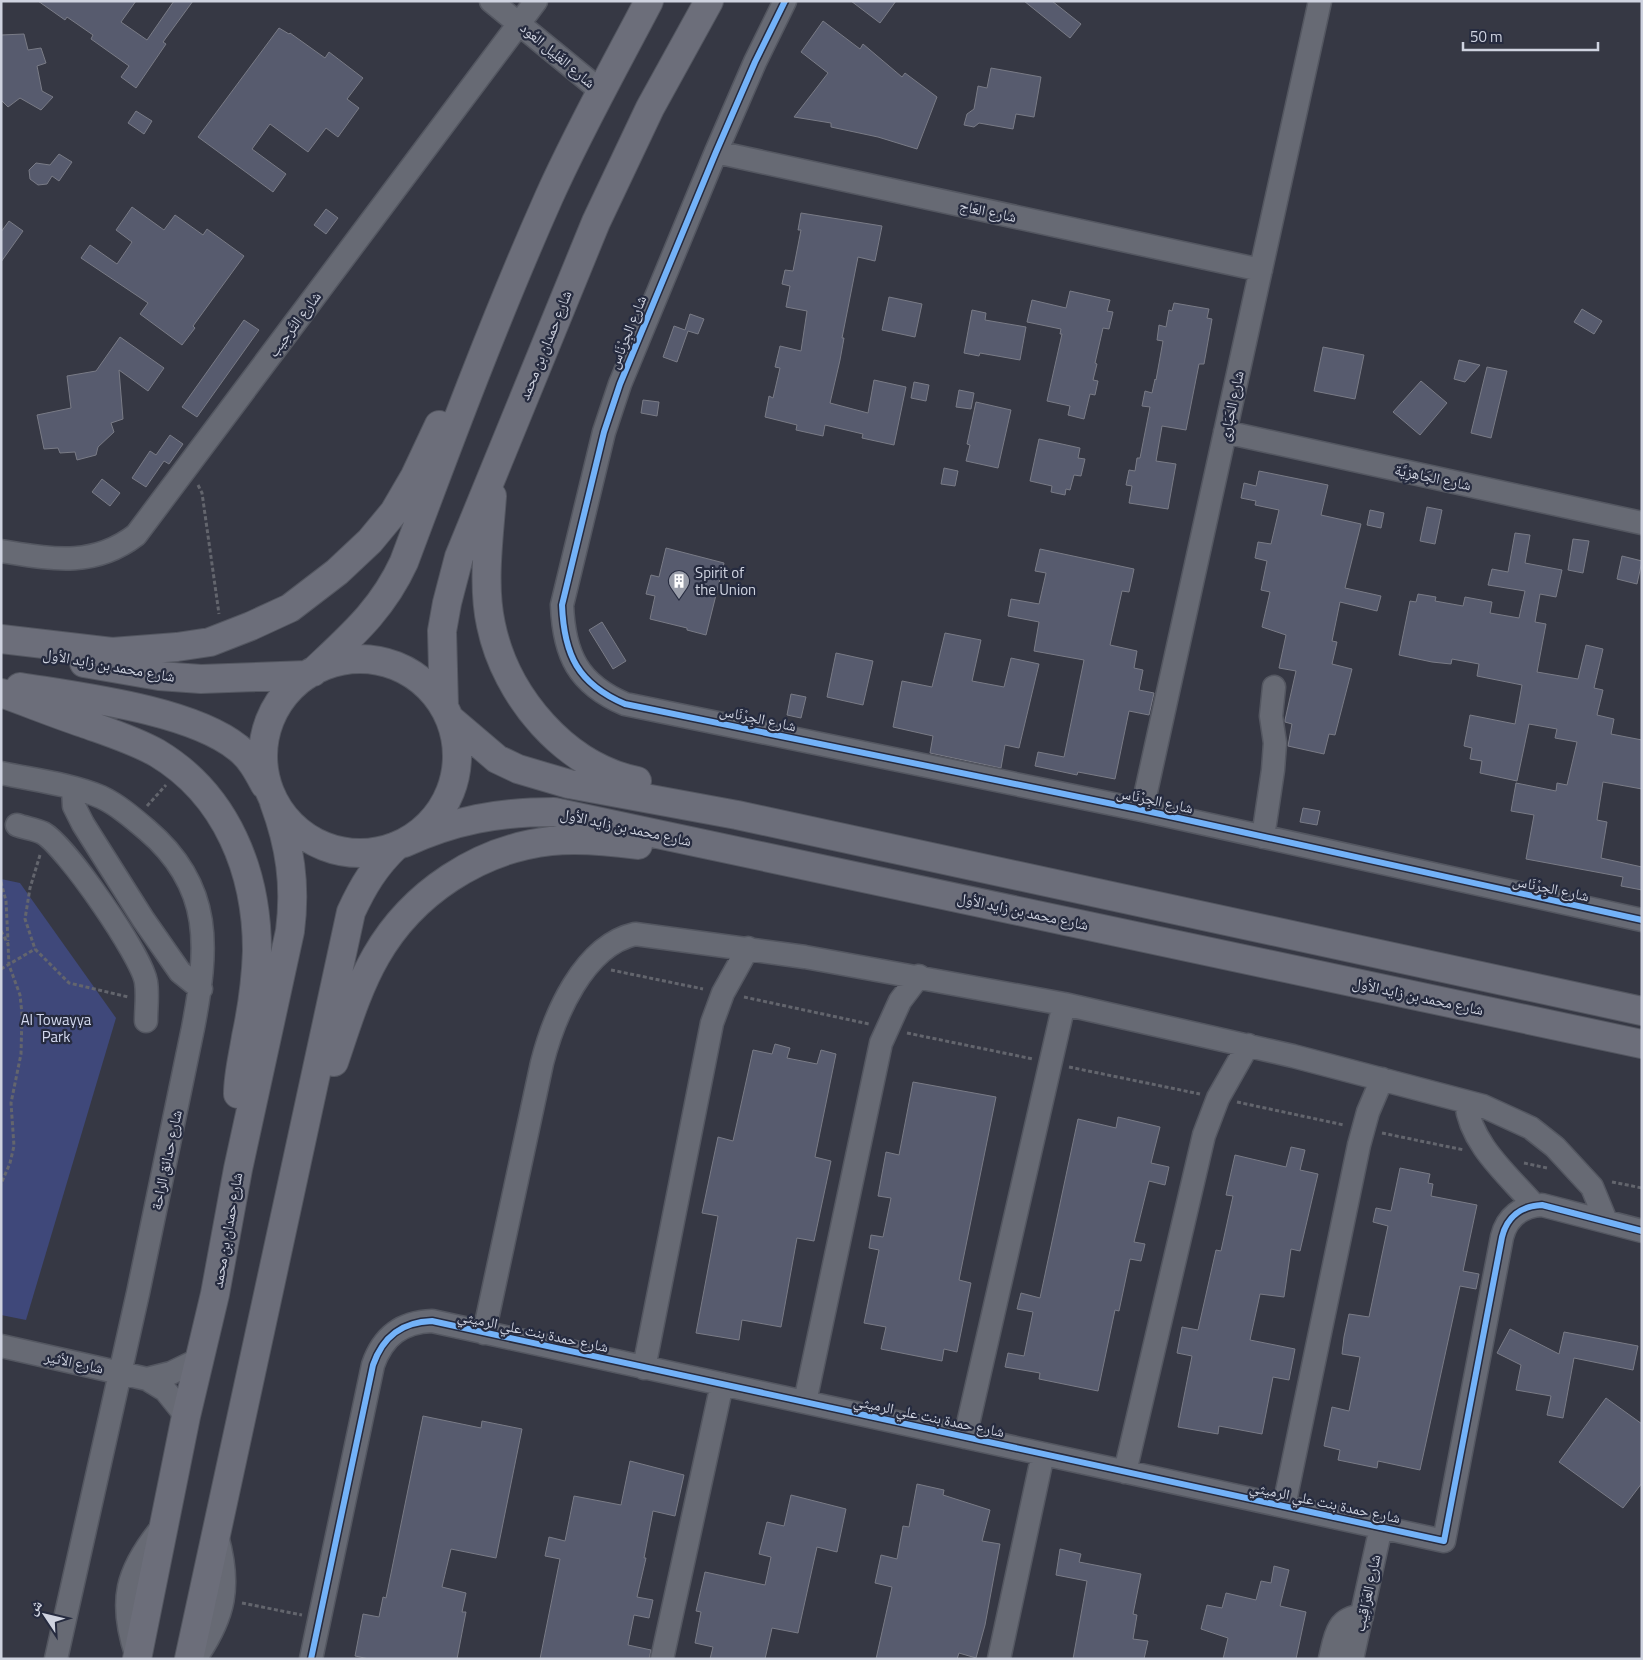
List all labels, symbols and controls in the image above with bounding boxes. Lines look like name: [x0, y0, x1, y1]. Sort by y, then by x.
street label: شارع الغَلِيل العُود: [515, 17, 601, 94]
scale bar: [1463, 20, 1598, 52]
text: 50 m: [1470, 25, 1503, 48]
street label: شارع العَاج: [957, 194, 1019, 228]
street label: شارع التَّرحِيب: [262, 286, 326, 362]
street label: شارع حمدان بن محمد: [512, 286, 578, 403]
street label: شارع الجِرْنَاس: [602, 292, 652, 372]
street label: شارع الحَبَارى: [1212, 368, 1250, 444]
street label: شارع الجَاهِزِيَّة: [1392, 458, 1474, 497]
place label: Spirit of the Union: [695, 561, 756, 601]
building icon: Spirit of the Union: [667, 569, 691, 600]
street label: شارع محمد بن زايد الأول: [41, 642, 177, 688]
street label: شارع الجِرْنَاس: [718, 699, 799, 737]
street label: شارع الجِرْنَاس: [1115, 781, 1196, 819]
street label: شارع محمد بن زايد الأول: [558, 802, 694, 852]
street label: شارع الجِرْنَاس: [1511, 869, 1592, 907]
street label: شارع محمد بن زايد الأول: [955, 886, 1091, 936]
street label: شارع محمد بن زايد الأول: [1350, 971, 1486, 1021]
park label: Al Towayya Park: [21, 1008, 92, 1048]
street label: شارع حدائق الراحة: [144, 1108, 188, 1212]
street label: شارع حمدان بن محمد: [206, 1170, 248, 1289]
street label: شارع حمدة بنت علي الرميثي: [455, 1304, 611, 1359]
street label: شارع الأثير: [41, 1344, 106, 1379]
street label: شارع حمدة بنت علي الرميثي: [851, 1389, 1007, 1444]
street label: شارع حمدة بنت علي الرميثي: [1247, 1475, 1403, 1530]
street label: شارع العَرَاقِيب: [1348, 1552, 1386, 1634]
north arrow: [20, 1590, 70, 1640]
text: ش: [21, 1595, 47, 1619]

